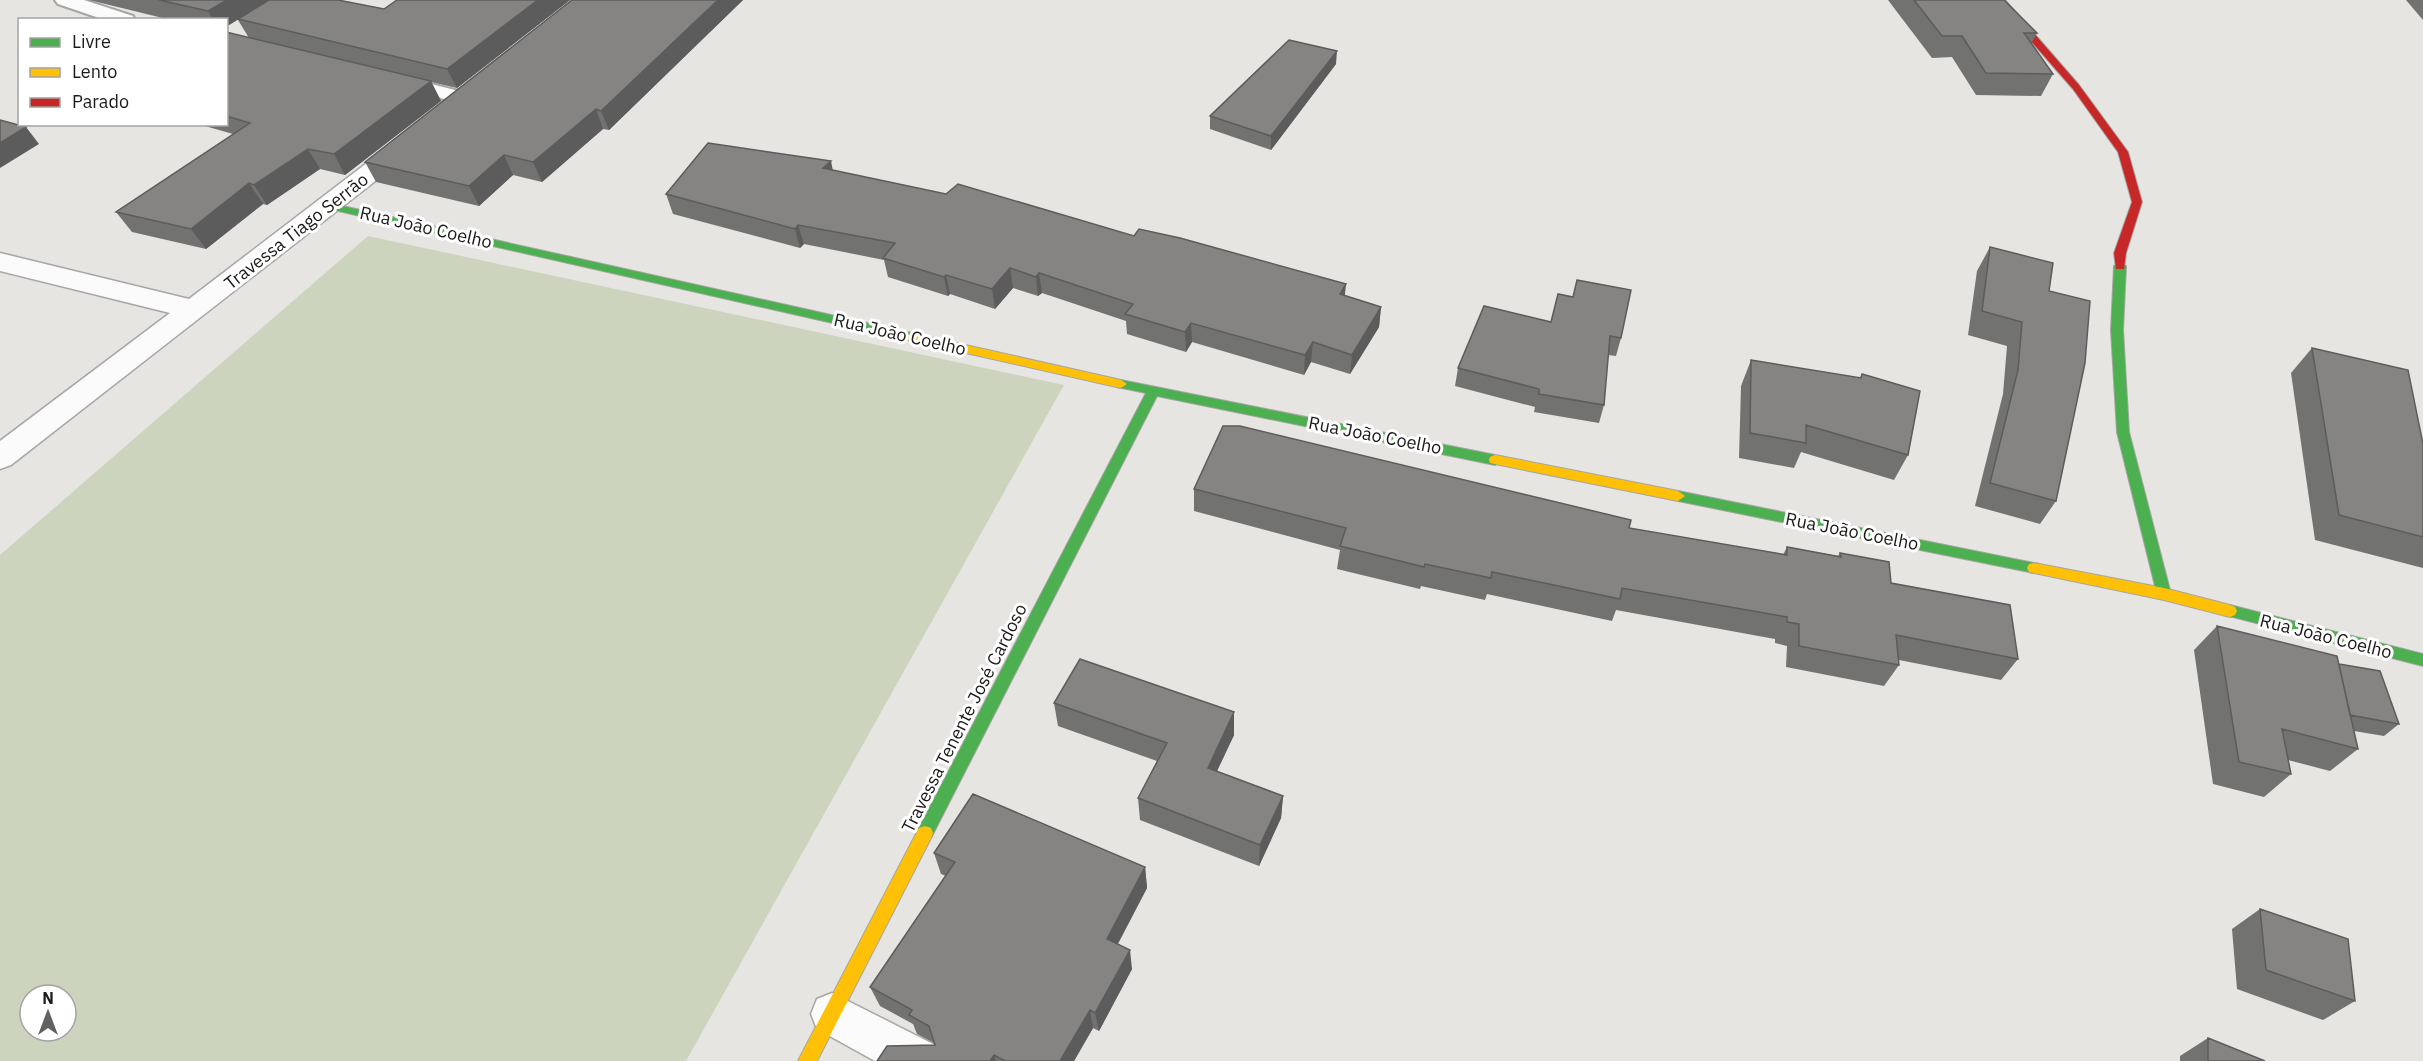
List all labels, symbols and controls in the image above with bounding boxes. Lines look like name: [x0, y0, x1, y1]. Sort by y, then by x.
legend: [18, 18, 228, 126]
text: Livre: [72, 30, 111, 53]
text: Lento: [72, 60, 117, 83]
text: Parado: [72, 90, 129, 113]
street label: Travessa Tiago Serrão: [219, 168, 373, 294]
street label: Rua João Coelho: [358, 201, 494, 253]
street label: Rua João Coelho: [832, 308, 968, 360]
street label: Rua João Coelho: [1306, 411, 1444, 459]
street label: Rua João Coelho: [1783, 507, 1921, 555]
street label: Travessa Tenente José Cardoso: [896, 600, 1032, 836]
street label: Rua João Coelho: [2258, 608, 2394, 664]
north arrow: [18, 983, 78, 1043]
text: N: [42, 988, 54, 1008]

